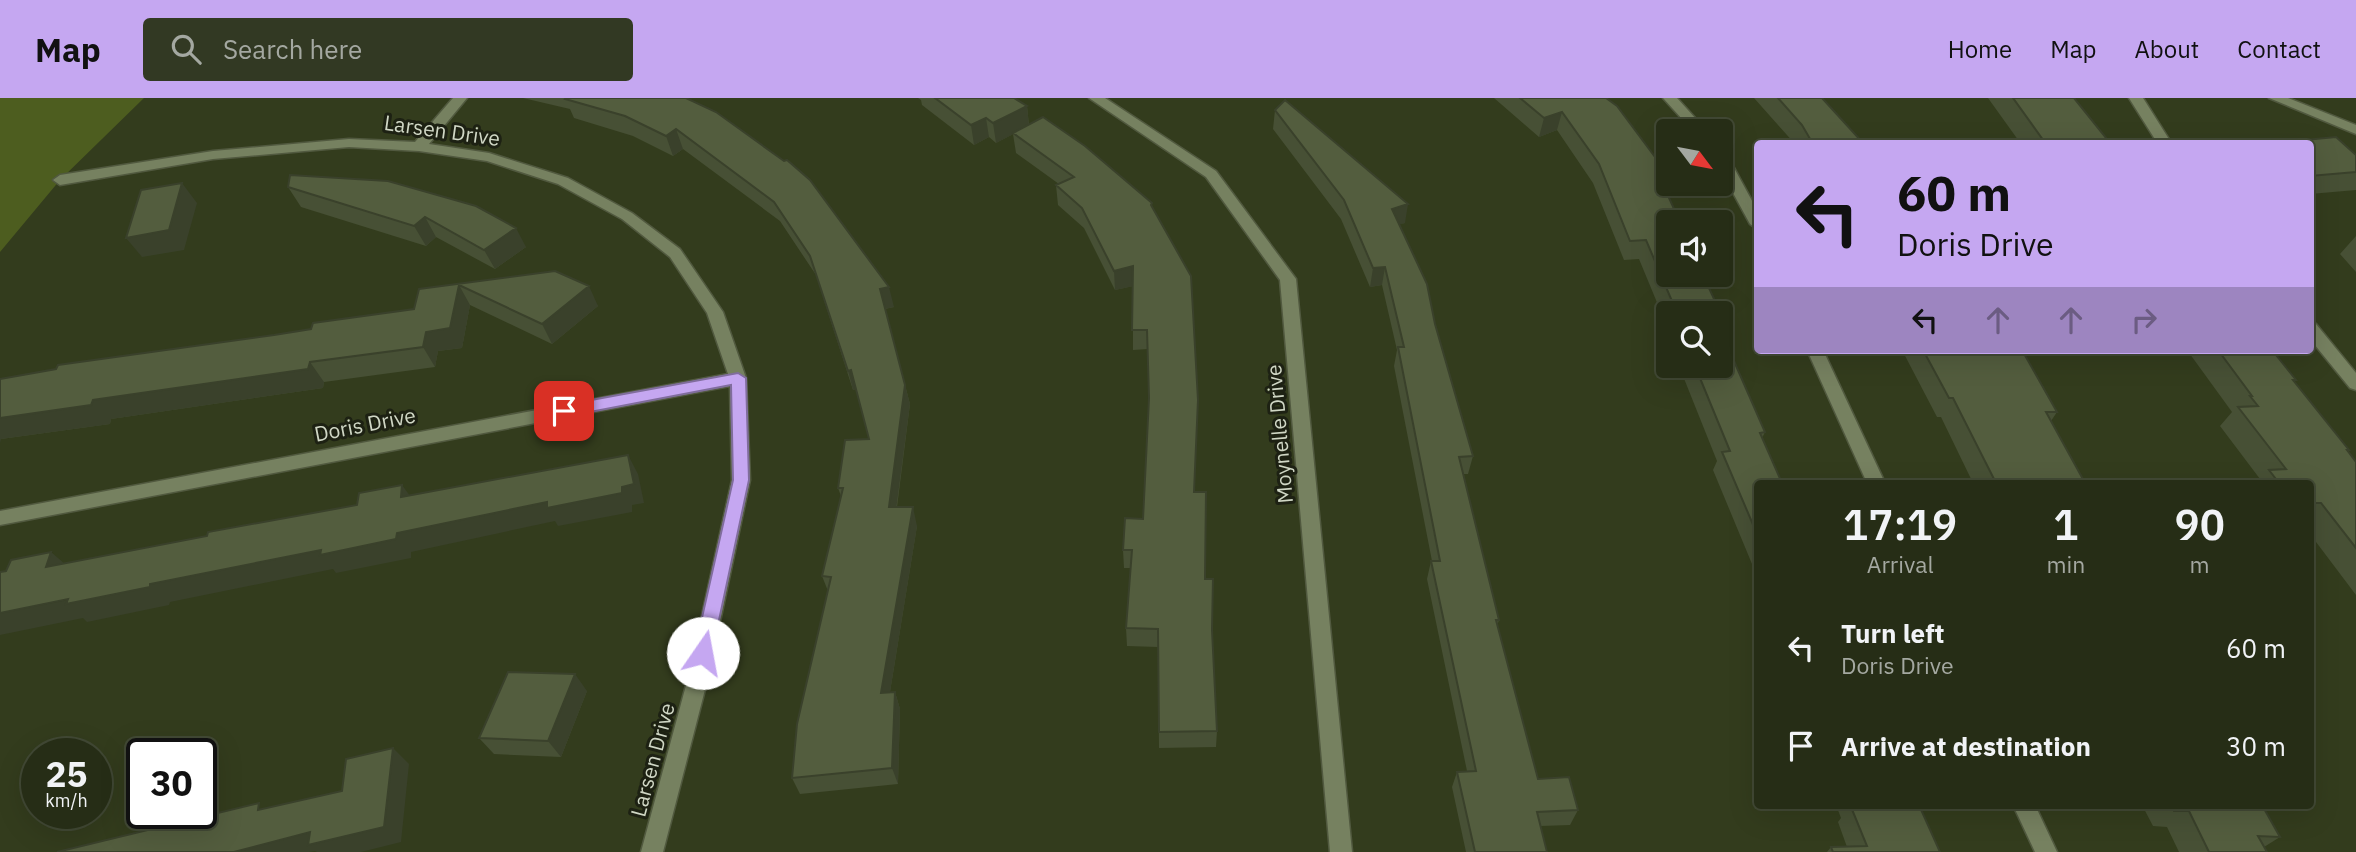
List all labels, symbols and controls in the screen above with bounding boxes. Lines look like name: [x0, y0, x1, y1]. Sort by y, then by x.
search box: [143, 18, 633, 81]
text: Map: [35, 28, 101, 71]
icon: search: [167, 30, 205, 68]
text: Search here: [223, 32, 362, 66]
text: Home: [1948, 33, 2012, 65]
text: Map: [2050, 33, 2096, 65]
text: About: [2134, 33, 2199, 65]
text: Contact: [2237, 33, 2321, 65]
street label: Larsen Drive: [382, 108, 502, 152]
north arrow: [1656, 119, 1732, 196]
map controls: [1656, 119, 1733, 378]
text: 60 m: [1897, 161, 2011, 224]
icon: left: [1782, 168, 1873, 259]
button: sound: [1656, 210, 1733, 287]
text: Doris Drive: [1897, 223, 2054, 265]
button: search: [1656, 301, 1733, 378]
icon: left: [1906, 301, 1944, 339]
icon: ahead: [1979, 301, 2017, 339]
icon: ahead: [2052, 301, 2090, 339]
icon: right: [2125, 301, 2163, 339]
street label: Moynelle Drive: [1259, 364, 1299, 505]
pin: [534, 381, 594, 441]
icon: arrive: [545, 392, 583, 430]
street label: Doris Drive: [312, 400, 418, 448]
text: 17:19: [1843, 497, 1957, 552]
text: 1: [2053, 497, 2078, 552]
text: 90: [2174, 497, 2225, 552]
text: Arrival: [1867, 549, 1934, 579]
text: min: [2046, 549, 2085, 579]
text: m: [2190, 549, 2210, 579]
position arrow: [666, 616, 740, 690]
text: Turn left: [1841, 616, 1944, 650]
icon: left: [1782, 629, 1820, 667]
text: 60 m: [2226, 631, 2286, 665]
text: Doris Drive: [1841, 650, 1954, 680]
street label: Larsen Drive: [623, 700, 681, 820]
icon: arrive: [1782, 727, 1820, 765]
text: Arrive at destination: [1841, 729, 2091, 763]
text: 30 m: [2226, 729, 2286, 763]
speed limit sign: 30: [126, 738, 217, 829]
text: 25: [45, 751, 88, 797]
text: km/h: [45, 789, 88, 812]

